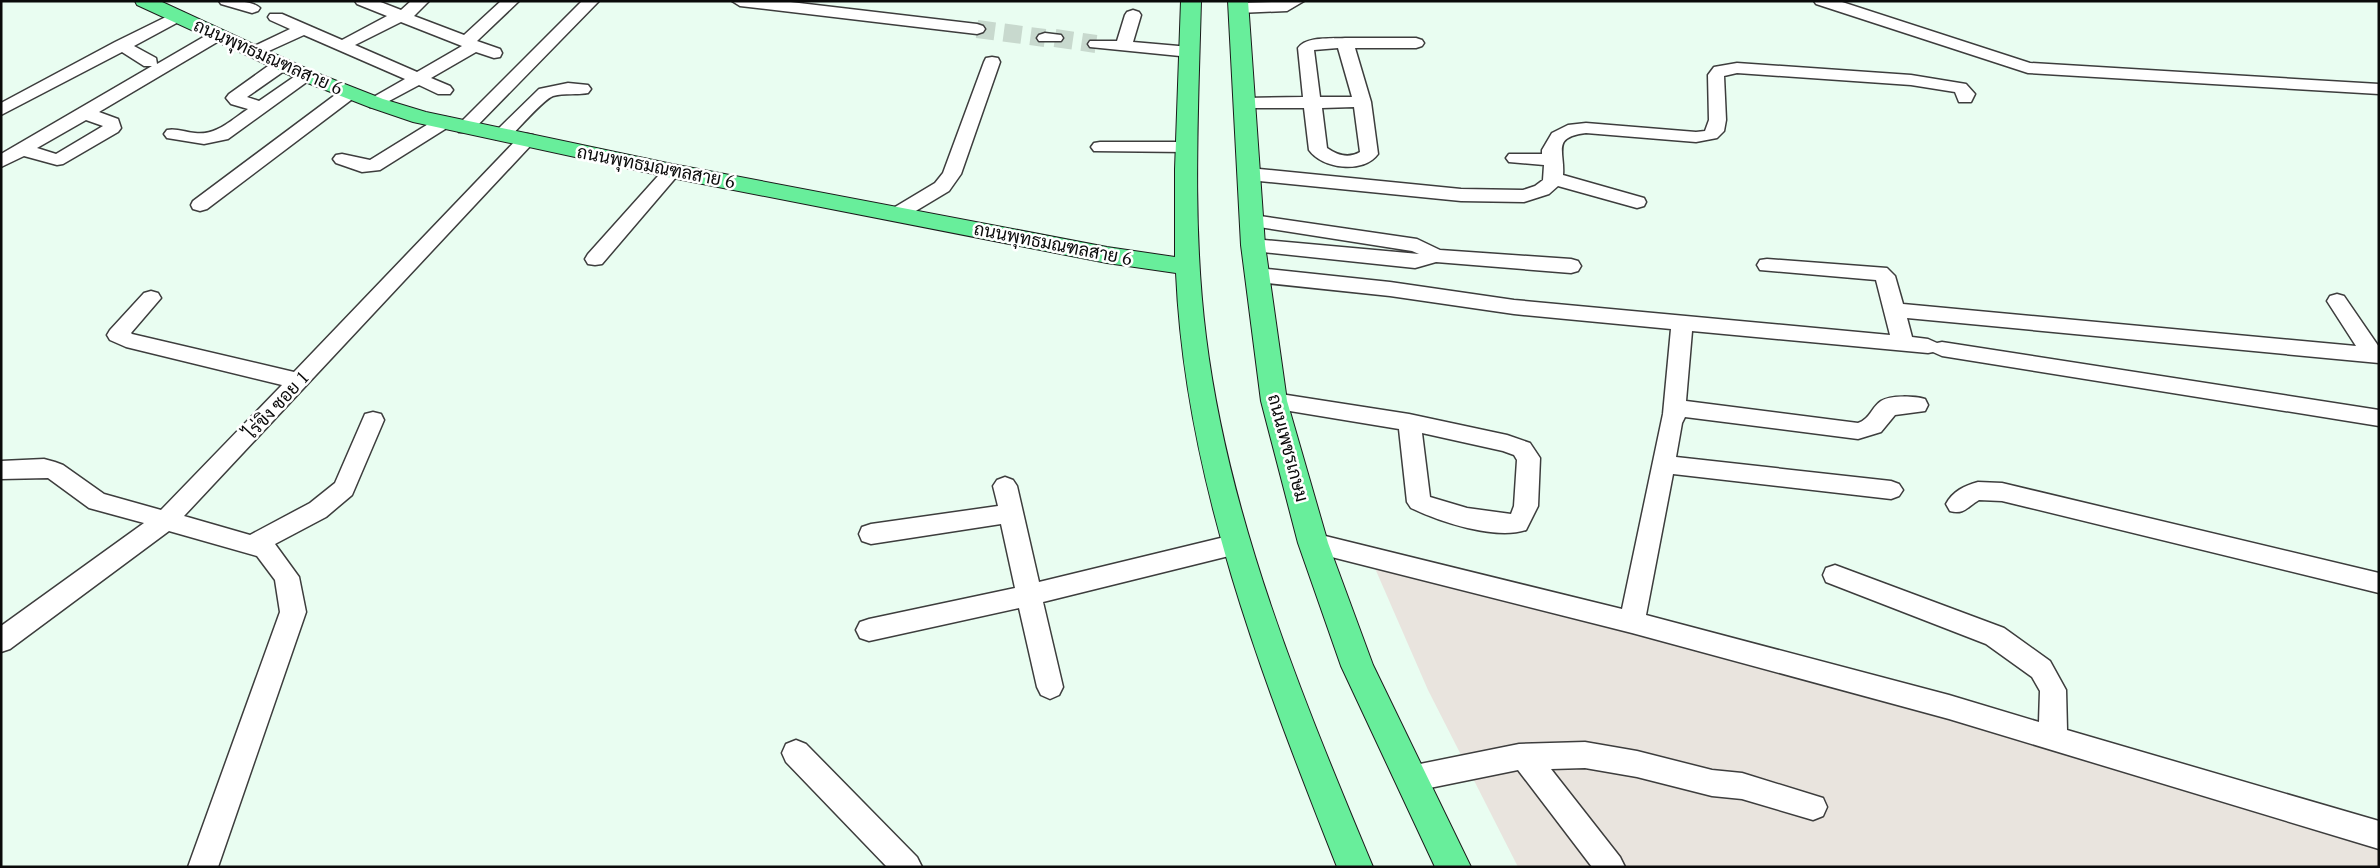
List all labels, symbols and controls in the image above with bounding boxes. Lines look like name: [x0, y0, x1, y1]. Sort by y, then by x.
street label: ถนนพุทธมณฑลสาย 6: [190, 12, 347, 101]
street label: ถนนพุทธมณฑลสาย 6: [575, 139, 738, 194]
street label: ถนนพุทธมณฑลสาย 6: [972, 216, 1135, 271]
street label: ไร่ขิง ซอย 1: [237, 365, 314, 445]
street label: ถนนเพชรเกษม: [1263, 391, 1315, 504]

